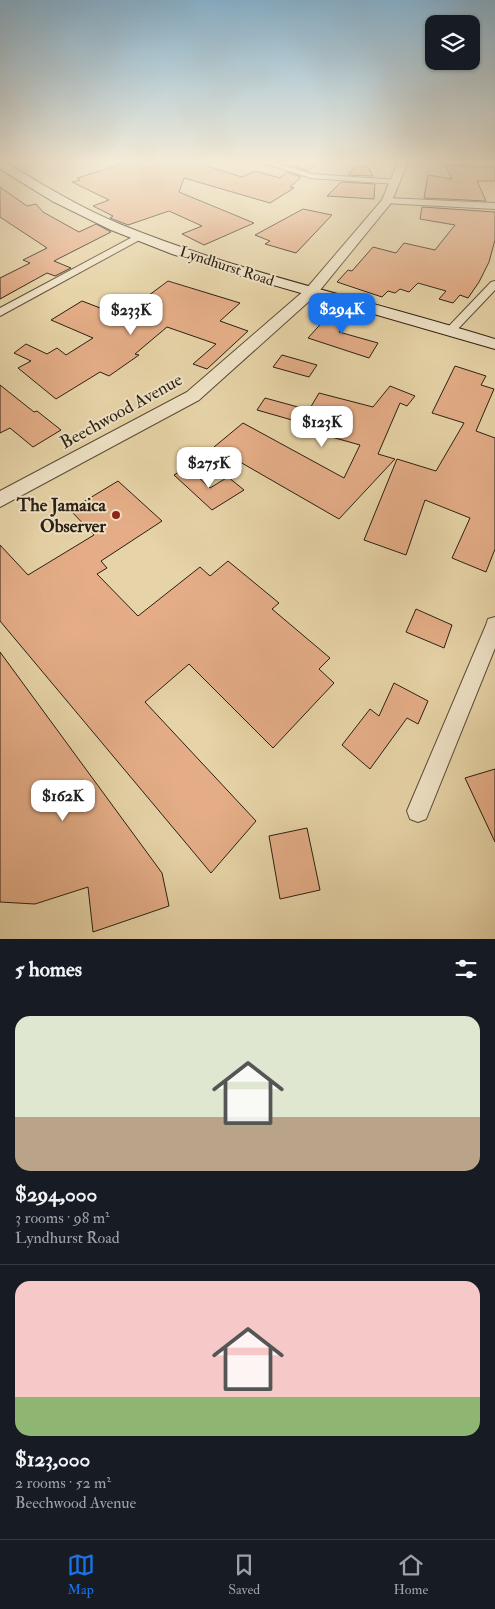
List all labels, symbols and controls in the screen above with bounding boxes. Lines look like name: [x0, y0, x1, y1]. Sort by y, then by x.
map controls: [425, 15, 480, 70]
button: layers: [425, 15, 480, 70]
street label: Lyndhurst Road: [177, 242, 277, 291]
pin: $294K: [307, 292, 377, 335]
pin: $233K: [96, 294, 166, 336]
text: $294K: [319, 299, 365, 319]
text: $233K: [111, 300, 151, 320]
street label: Beechwood Avenue: [56, 368, 187, 455]
pin: $123K: [287, 406, 357, 448]
text: $123K: [302, 412, 342, 432]
pin: $275K: [174, 446, 244, 489]
text: $275K: [188, 453, 230, 473]
place label: The Jamaica Observer: [16, 494, 107, 538]
marker: The Jamaica Observer: [110, 509, 122, 521]
pin: $162K: [28, 780, 98, 822]
text: $162K: [42, 786, 84, 806]
icon: filters: [452, 955, 480, 983]
text: 5 homes: [15, 956, 82, 983]
icon: home: [203, 1048, 293, 1138]
text: $294,000: [15, 1181, 97, 1208]
text: 3 rooms · 98 m²: [15, 1208, 110, 1228]
text: Lyndhurst Road: [15, 1228, 120, 1248]
icon: home: [203, 1314, 293, 1404]
text: $123,000: [15, 1446, 90, 1473]
text: 2 rooms · 52 m²: [15, 1473, 111, 1493]
text: Beechwood Avenue: [15, 1493, 136, 1513]
tab: Map: [67, 1551, 95, 1598]
tab: Saved: [228, 1551, 260, 1598]
tab: Home: [394, 1551, 428, 1598]

